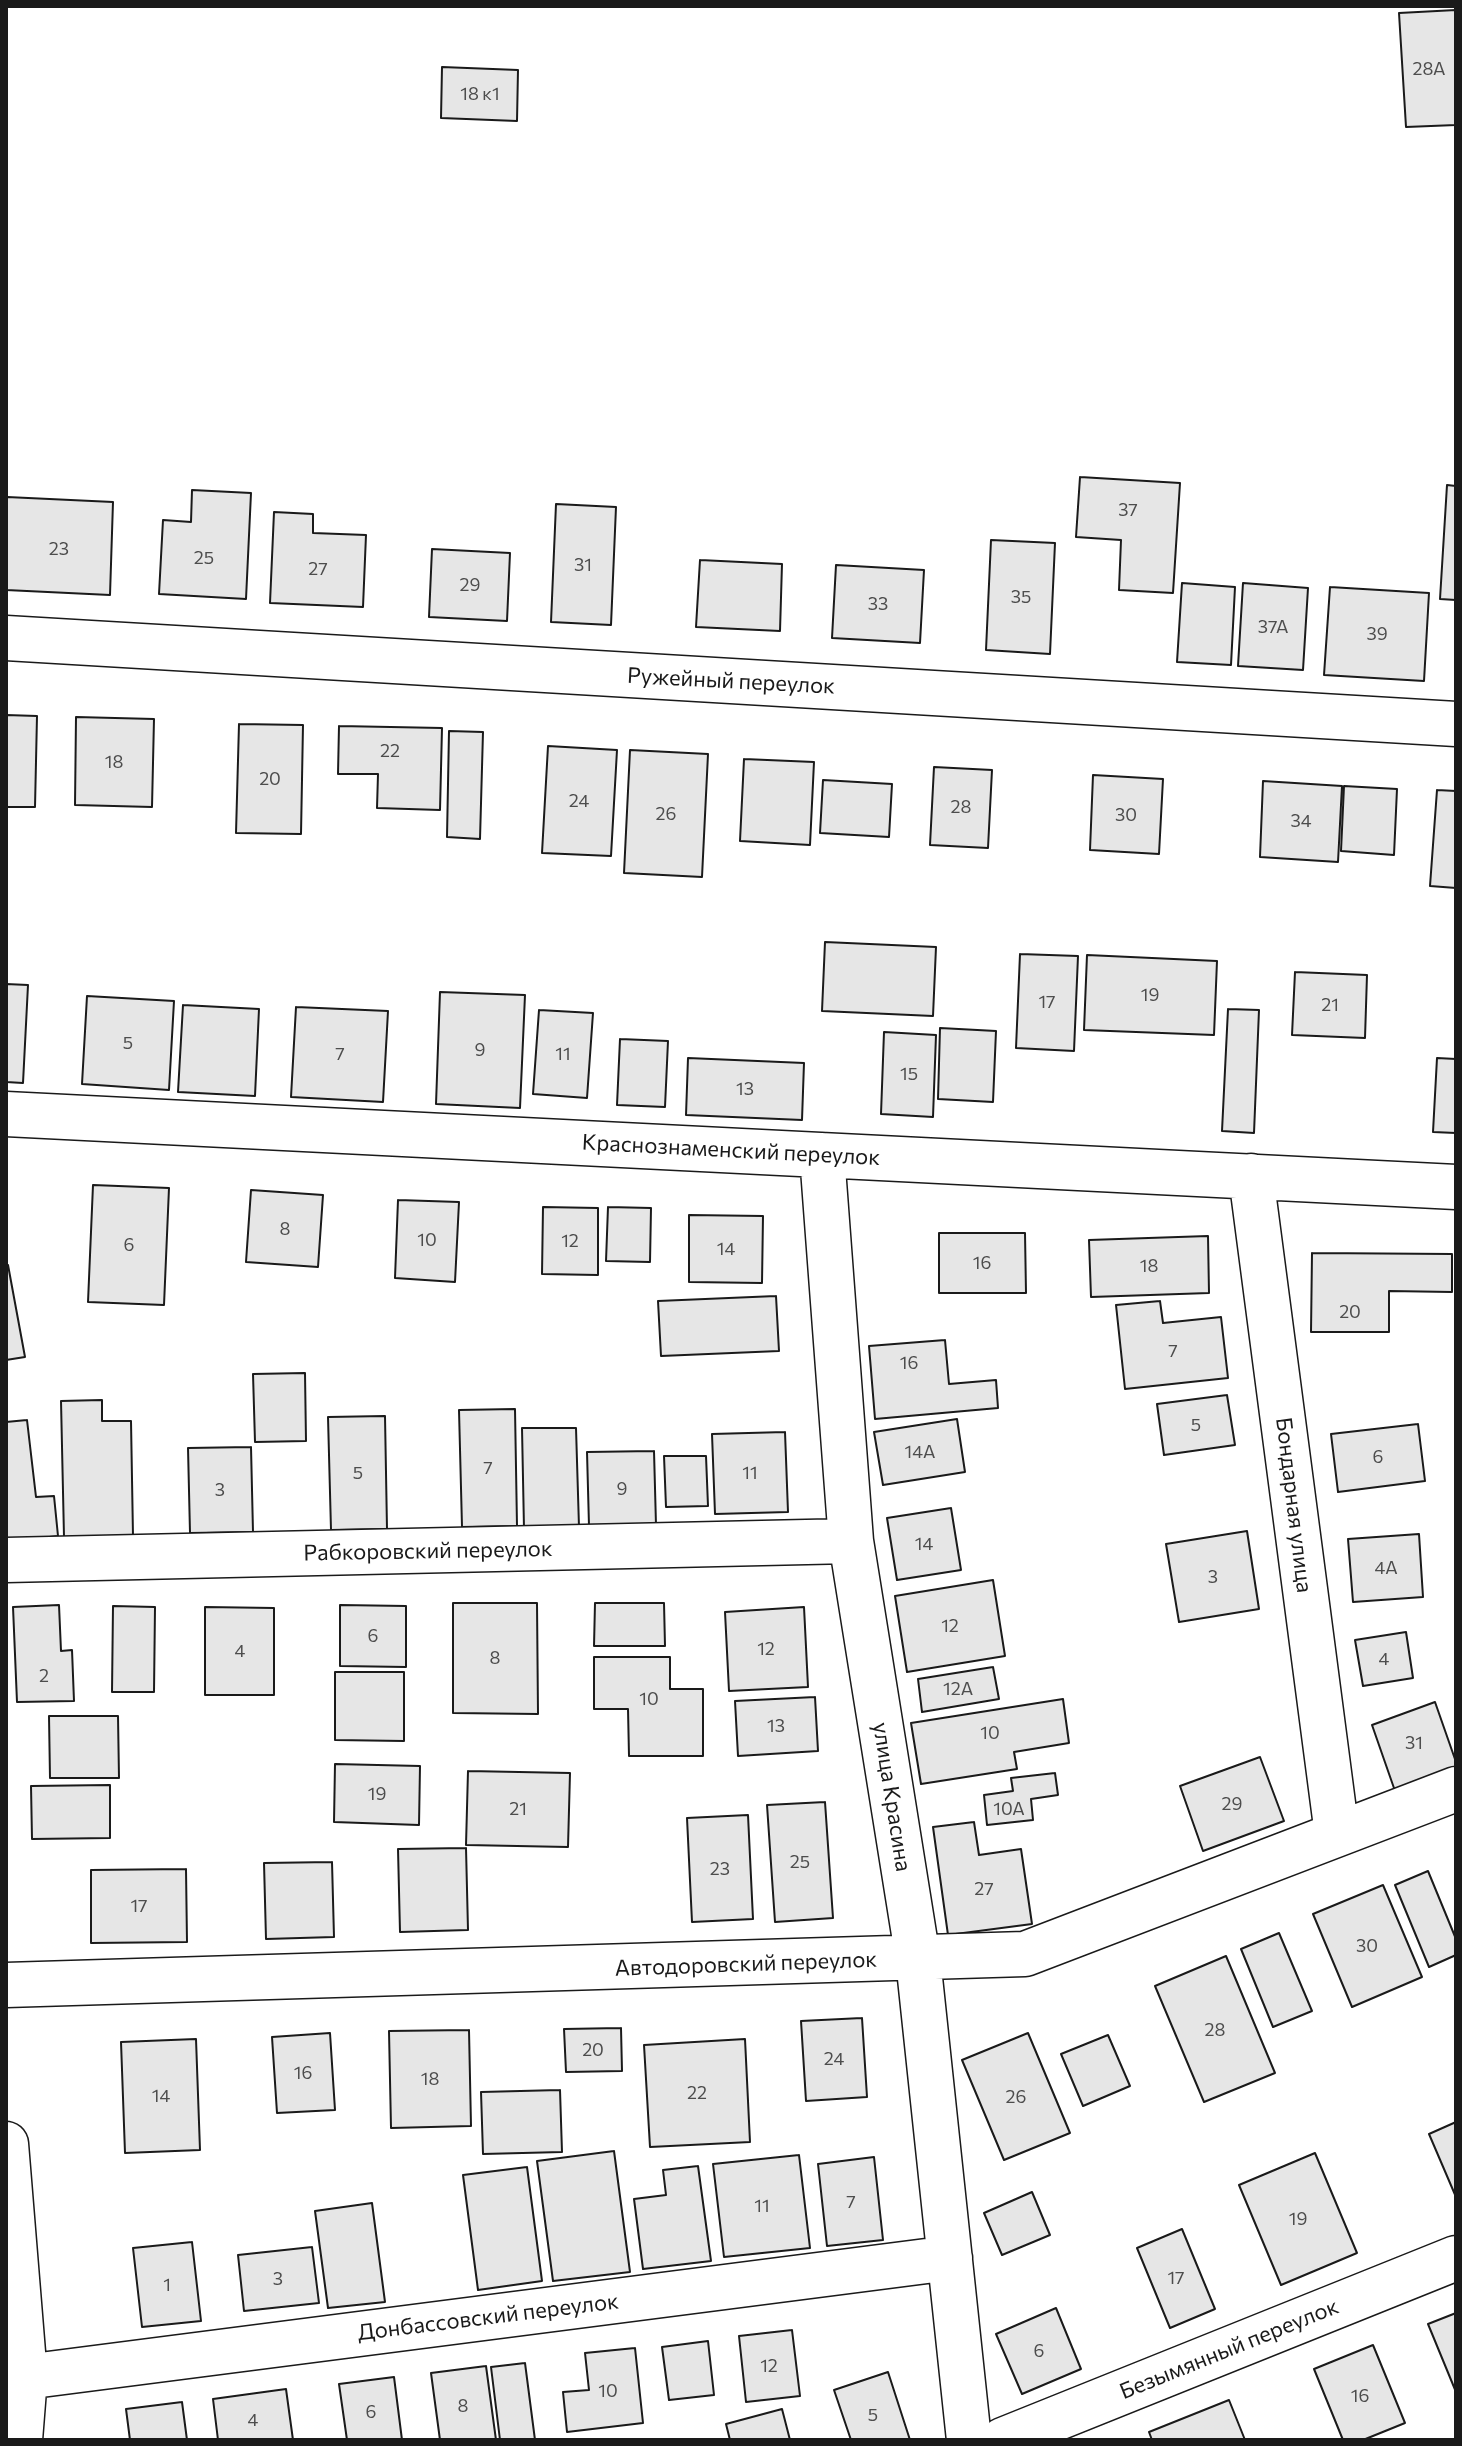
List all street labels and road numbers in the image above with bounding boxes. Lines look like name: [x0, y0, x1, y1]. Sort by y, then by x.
street label: Ружейный переулок: [626, 662, 836, 700]
street label: Краснознаменский переулок: [581, 1129, 881, 1171]
street label: Бондарная улица: [1270, 1416, 1318, 1594]
street label: Рабкоровский переулок: [303, 1536, 553, 1566]
street label: улица Красина: [867, 1720, 917, 1874]
street label: Автодоровский переулок: [614, 1946, 878, 1982]
street label: Донбассовский переулок: [356, 2288, 620, 2346]
street label: Безымянный переулок: [1116, 2293, 1342, 2405]

